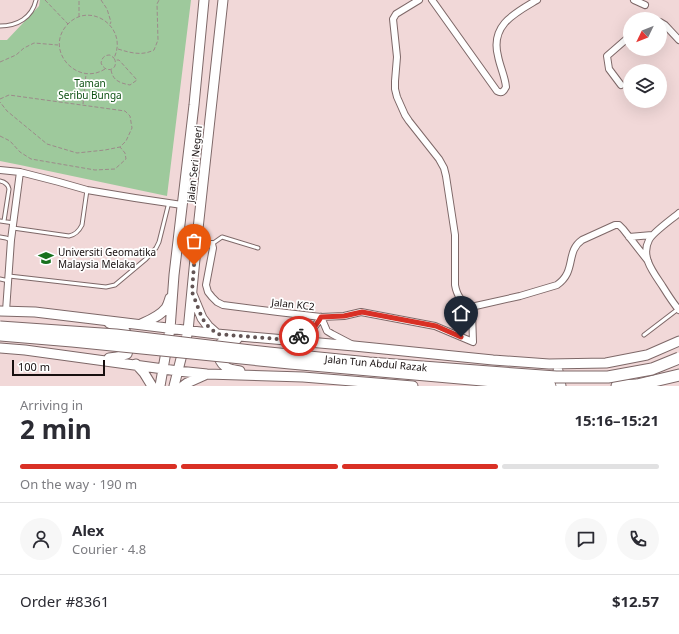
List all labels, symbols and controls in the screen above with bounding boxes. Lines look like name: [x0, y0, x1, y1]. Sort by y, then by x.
north arrow: [623, 12, 667, 56]
map controls: [623, 12, 667, 108]
button: layers: [623, 64, 667, 108]
park label: Taman Seribu Bunga: [58, 76, 122, 102]
street label: Jalan Seri Negeri: [183, 125, 205, 204]
pin: [177, 224, 211, 265]
icon: bag: [183, 230, 205, 252]
place label: Universiti Geomatika Malaysia Melaka: [58, 245, 156, 271]
school or university icon: Universiti Geomatika Malaysia Melaka: [37, 249, 55, 267]
street label: Jalan KC2: [270, 295, 316, 313]
pin: [444, 296, 478, 337]
icon: home: [450, 302, 472, 324]
courier: [279, 316, 319, 356]
icon: bike: [288, 325, 310, 347]
street label: Jalan Tun Abdul Razak: [323, 351, 428, 375]
scale bar: [12, 358, 105, 377]
text: 100 m: [18, 359, 50, 374]
text: Arriving in: [20, 396, 83, 414]
text: 15:16–15:21: [574, 410, 659, 430]
text: 2 min: [20, 411, 92, 447]
text: On the way · 190 m: [20, 475, 137, 493]
button: person: [20, 518, 62, 560]
button: chat: [565, 518, 607, 560]
button: phone: [617, 518, 659, 560]
text: Alex: [72, 520, 104, 540]
text: Courier · 4.8: [72, 540, 146, 558]
text: Order #8361: [20, 591, 109, 611]
text: $12.57: [612, 591, 659, 611]

